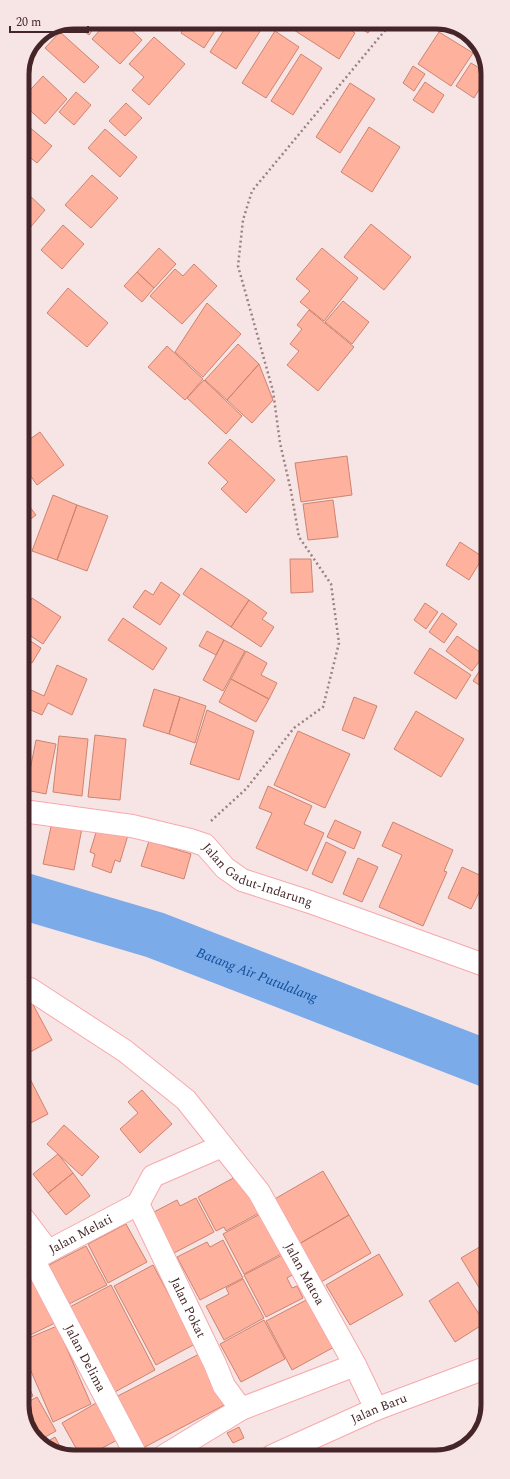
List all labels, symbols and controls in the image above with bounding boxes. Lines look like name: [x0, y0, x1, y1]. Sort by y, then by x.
scale bar: [10, 8, 88, 34]
text: 20 m: [16, 13, 41, 32]
street label: Jalan Gadut-Indarung: [197, 838, 315, 912]
water label: Batang Air Putulalang: [193, 942, 321, 1008]
street label: Jalan Melati: [45, 1209, 116, 1259]
street label: Jalan Matoa: [279, 1239, 330, 1309]
street label: Jalan Pokat: [165, 1274, 211, 1342]
street label: Jalan Delima: [59, 1321, 111, 1396]
street label: Jalan Baru: [347, 1388, 410, 1429]

